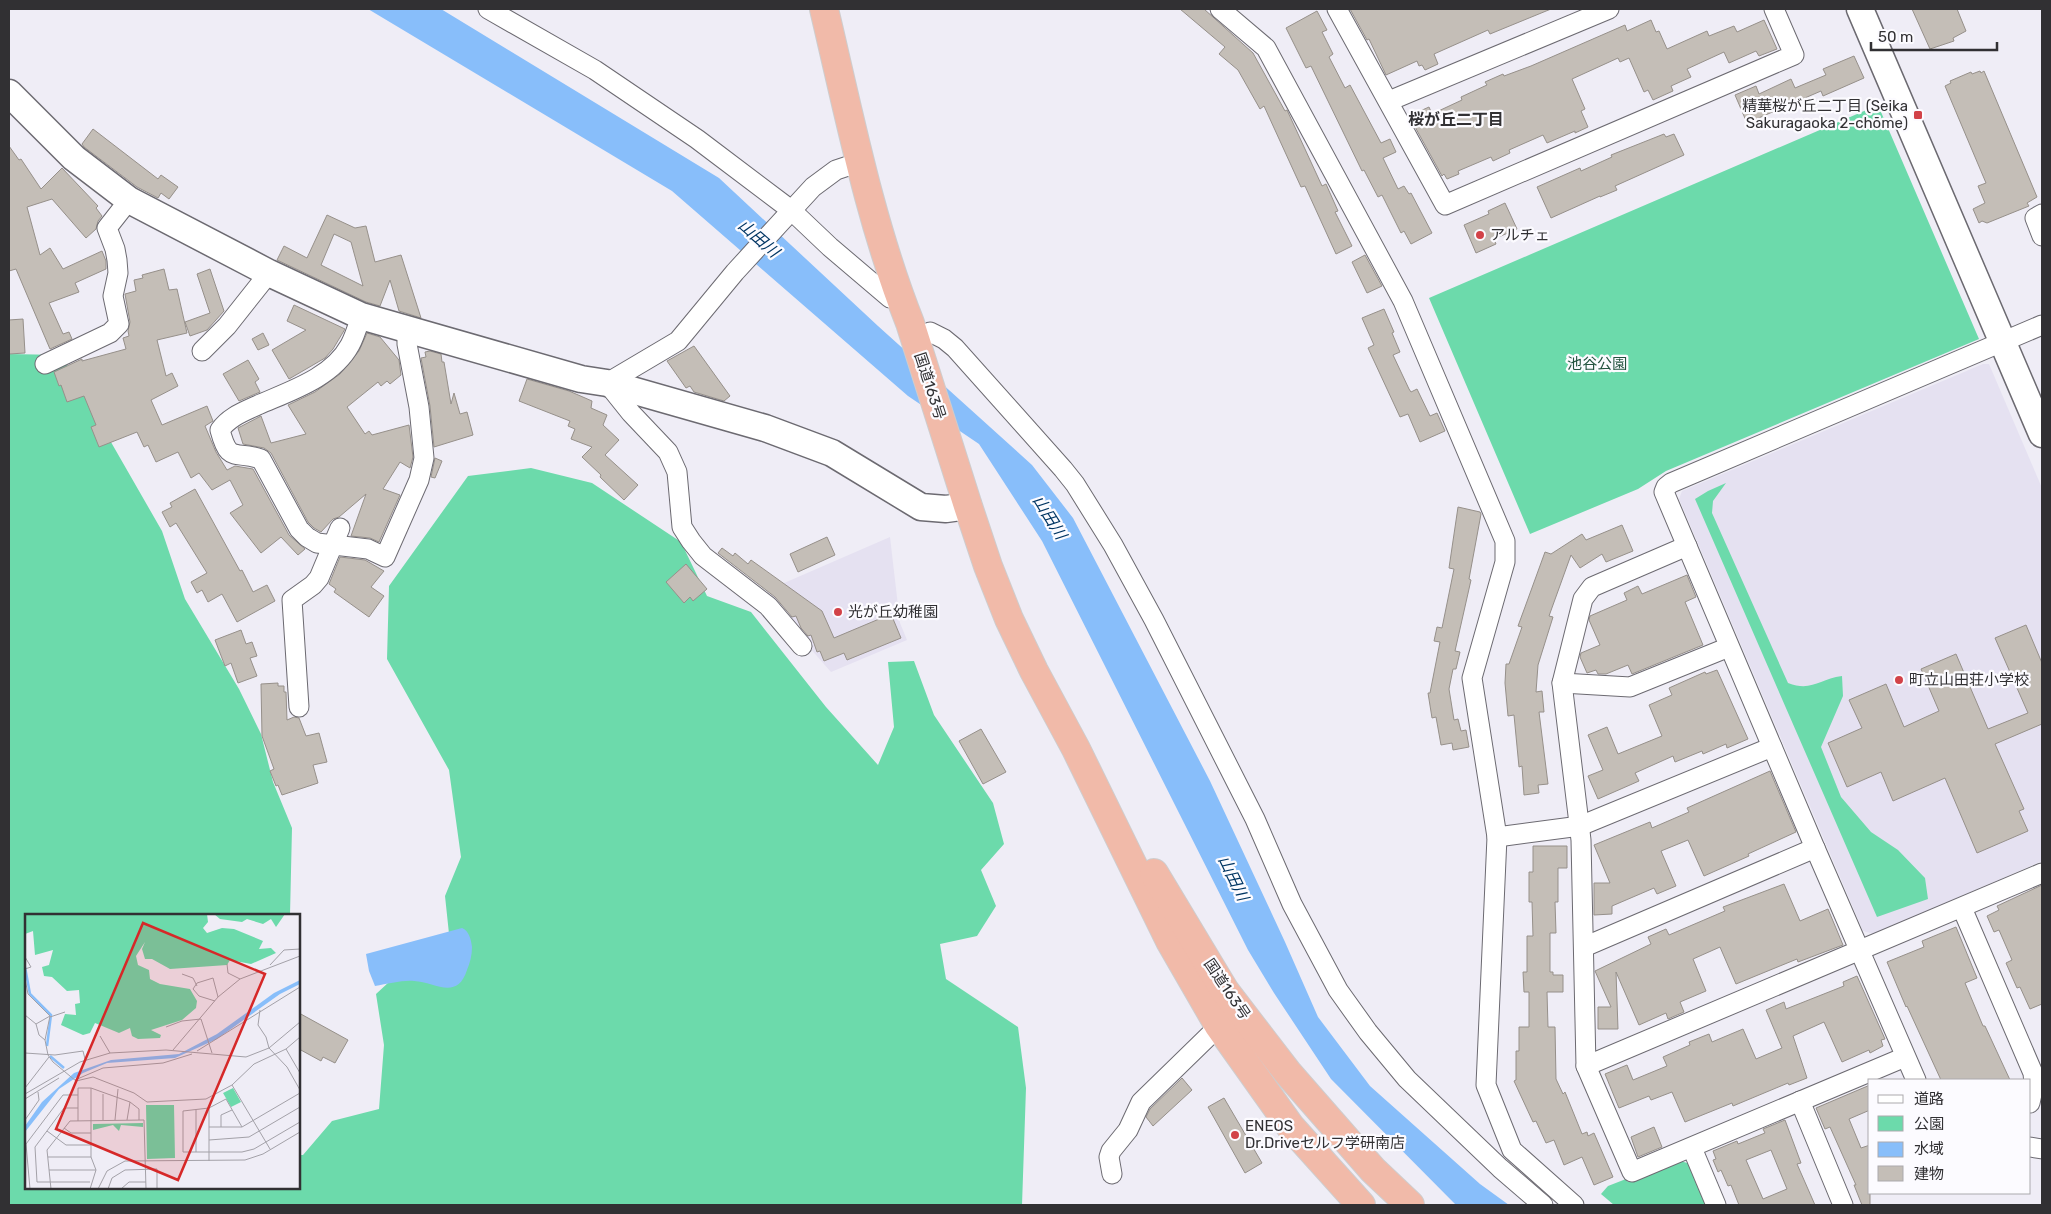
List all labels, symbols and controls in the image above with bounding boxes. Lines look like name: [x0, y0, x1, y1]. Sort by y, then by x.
scale bar: [1871, 20, 1997, 52]
text: 50 m: [1878, 28, 1913, 46]
place label: 精華桜が丘二丁目 (Seika Sakuragaoka 2-chōme): [1742, 97, 1908, 132]
marker: 精華桜が丘二丁目 (Seika Sakuragaoka 2-chōme): [1912, 109, 1924, 121]
district label: 桜が丘二丁目: [1408, 110, 1504, 129]
water label: 山田川: [734, 215, 785, 263]
place label: アルチェ: [1490, 226, 1550, 244]
marker: アルチェ: [1474, 229, 1486, 241]
street label: 国道163号: [911, 350, 949, 422]
park label: 池谷公園: [1567, 355, 1627, 373]
water label: 山田川: [1029, 492, 1071, 544]
place label: 光が丘幼稚園: [848, 603, 938, 621]
marker: 光が丘幼稚園: [832, 606, 844, 618]
place label: 町立山田荘小学校: [1909, 671, 2029, 689]
marker: 町立山田荘小学校: [1893, 674, 1905, 686]
water label: 山田川: [1214, 852, 1253, 906]
inset map: [25, 914, 300, 1189]
street label: 国道163号: [1200, 955, 1254, 1023]
legend: [1868, 1079, 2031, 1194]
text: 道路: [1914, 1090, 1944, 1108]
text: 公園: [1914, 1115, 1944, 1133]
place label: ENEOS Dr.Driveセルフ学研南店: [1245, 1117, 1405, 1152]
marker: ENEOS Dr.Driveセルフ学研南店: [1229, 1129, 1241, 1141]
text: 水域: [1914, 1140, 1944, 1158]
text: 建物: [1914, 1165, 1944, 1183]

